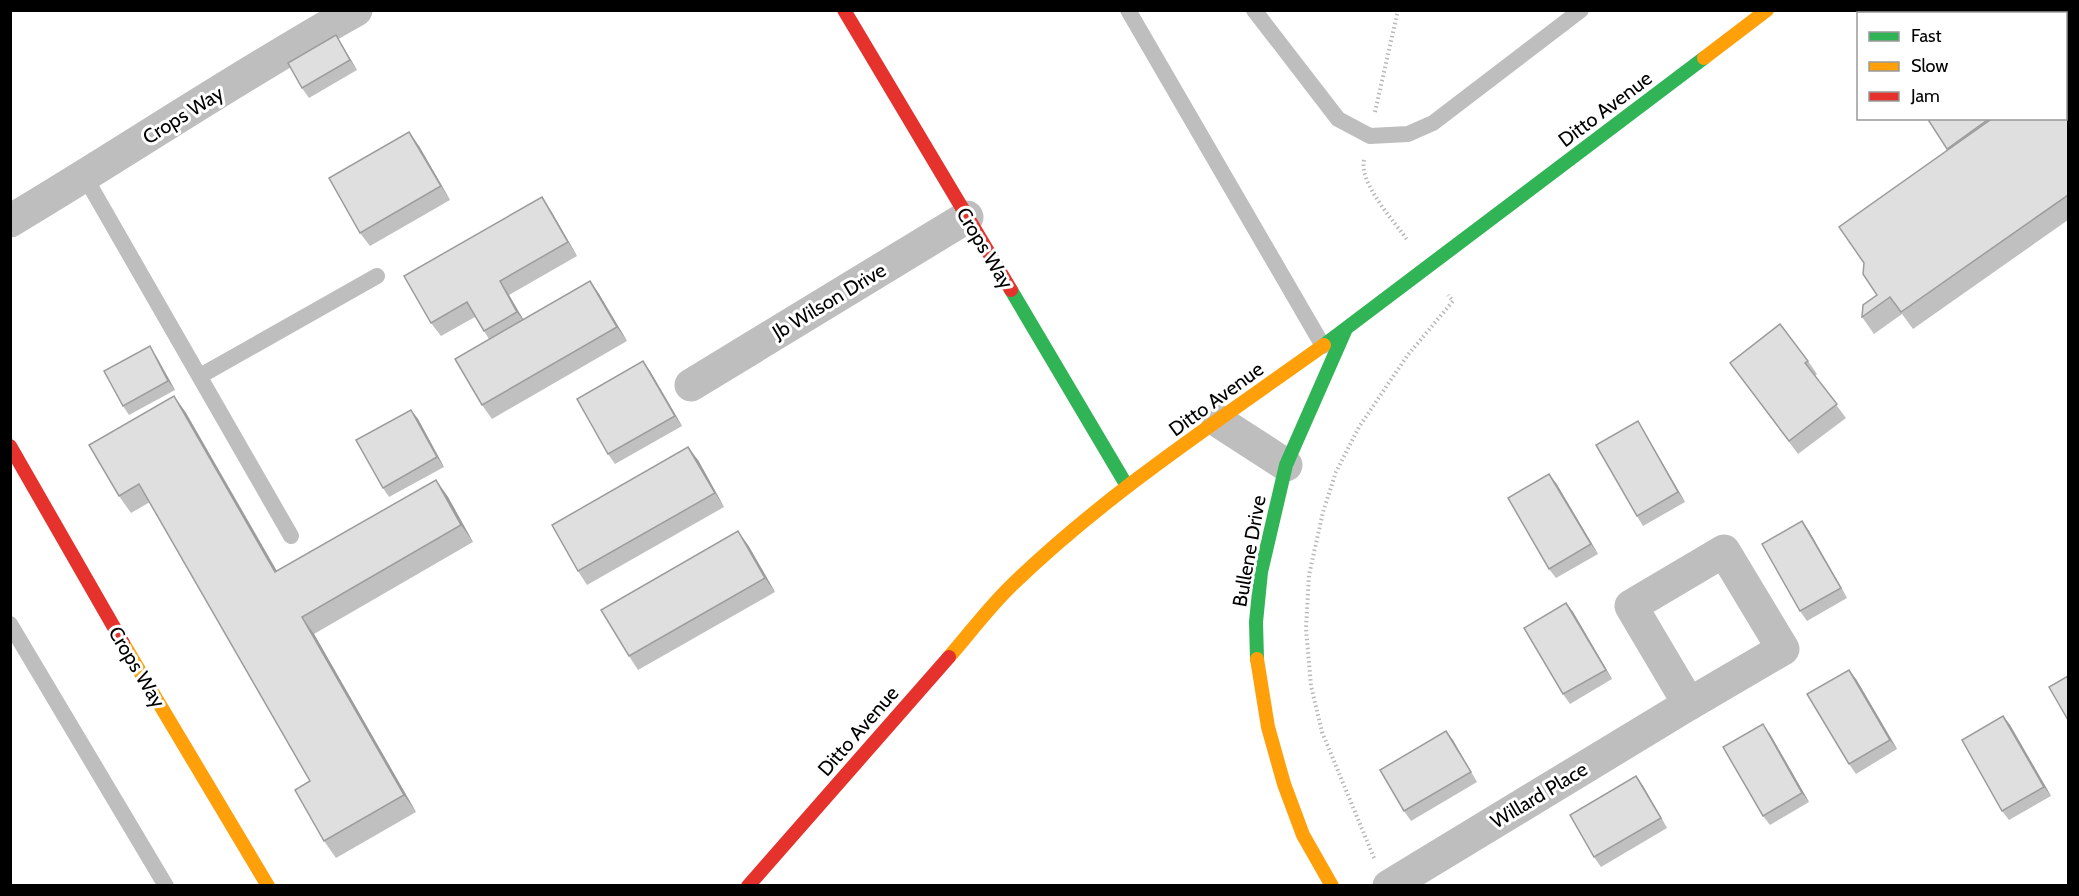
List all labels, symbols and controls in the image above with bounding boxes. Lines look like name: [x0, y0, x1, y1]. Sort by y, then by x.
legend: [1857, 12, 2067, 120]
text: Fast: [1911, 25, 1942, 47]
text: Slow: [1911, 55, 1948, 77]
street label: Ditto Avenue: [1553, 66, 1657, 152]
street label: Crops Way: [138, 81, 228, 149]
text: Jam: [1910, 85, 1940, 107]
street label: Crops Way: [951, 203, 1019, 293]
street label: Jb Wilson Drive: [767, 258, 890, 345]
street label: Ditto Avenue: [1164, 357, 1268, 441]
street label: Bullene Drive: [1227, 493, 1271, 609]
street label: Crops Way: [103, 622, 171, 712]
street label: Ditto Avenue: [813, 681, 903, 781]
street label: Willard Place: [1486, 757, 1592, 833]

